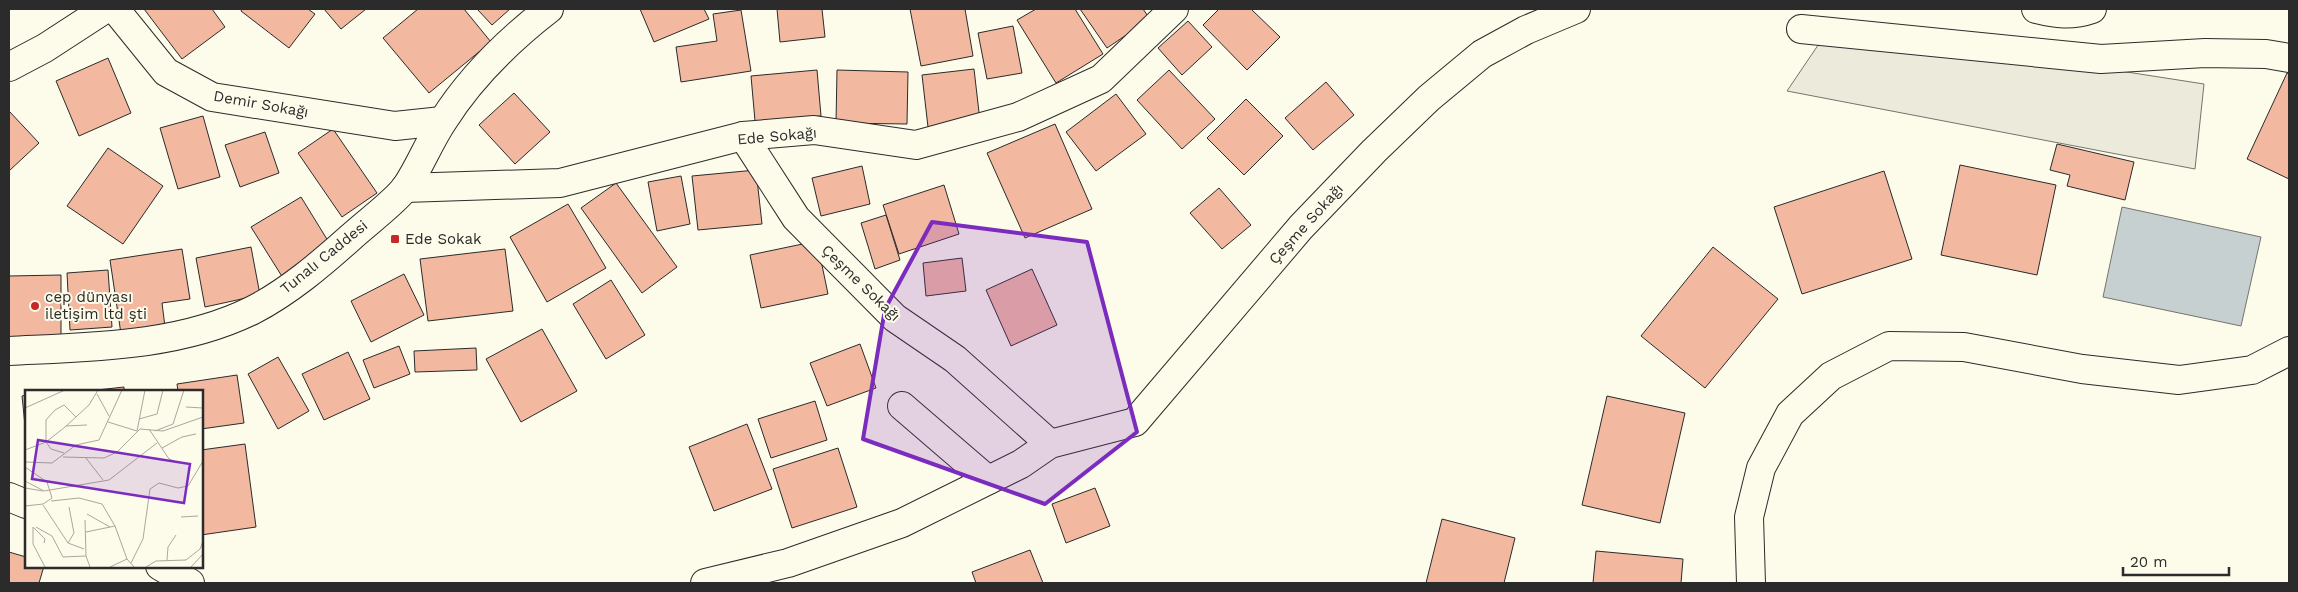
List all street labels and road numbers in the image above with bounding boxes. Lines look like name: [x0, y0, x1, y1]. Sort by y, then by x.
street label: Demir Sokağı: [212, 87, 310, 121]
street label: Ede Sokağı: [736, 124, 818, 148]
street label: Çeşme Sokağı: [1265, 180, 1347, 268]
street label: Tunalı Caddesi: [277, 216, 371, 298]
street label: Çeşme Sokağı: [818, 241, 904, 325]

